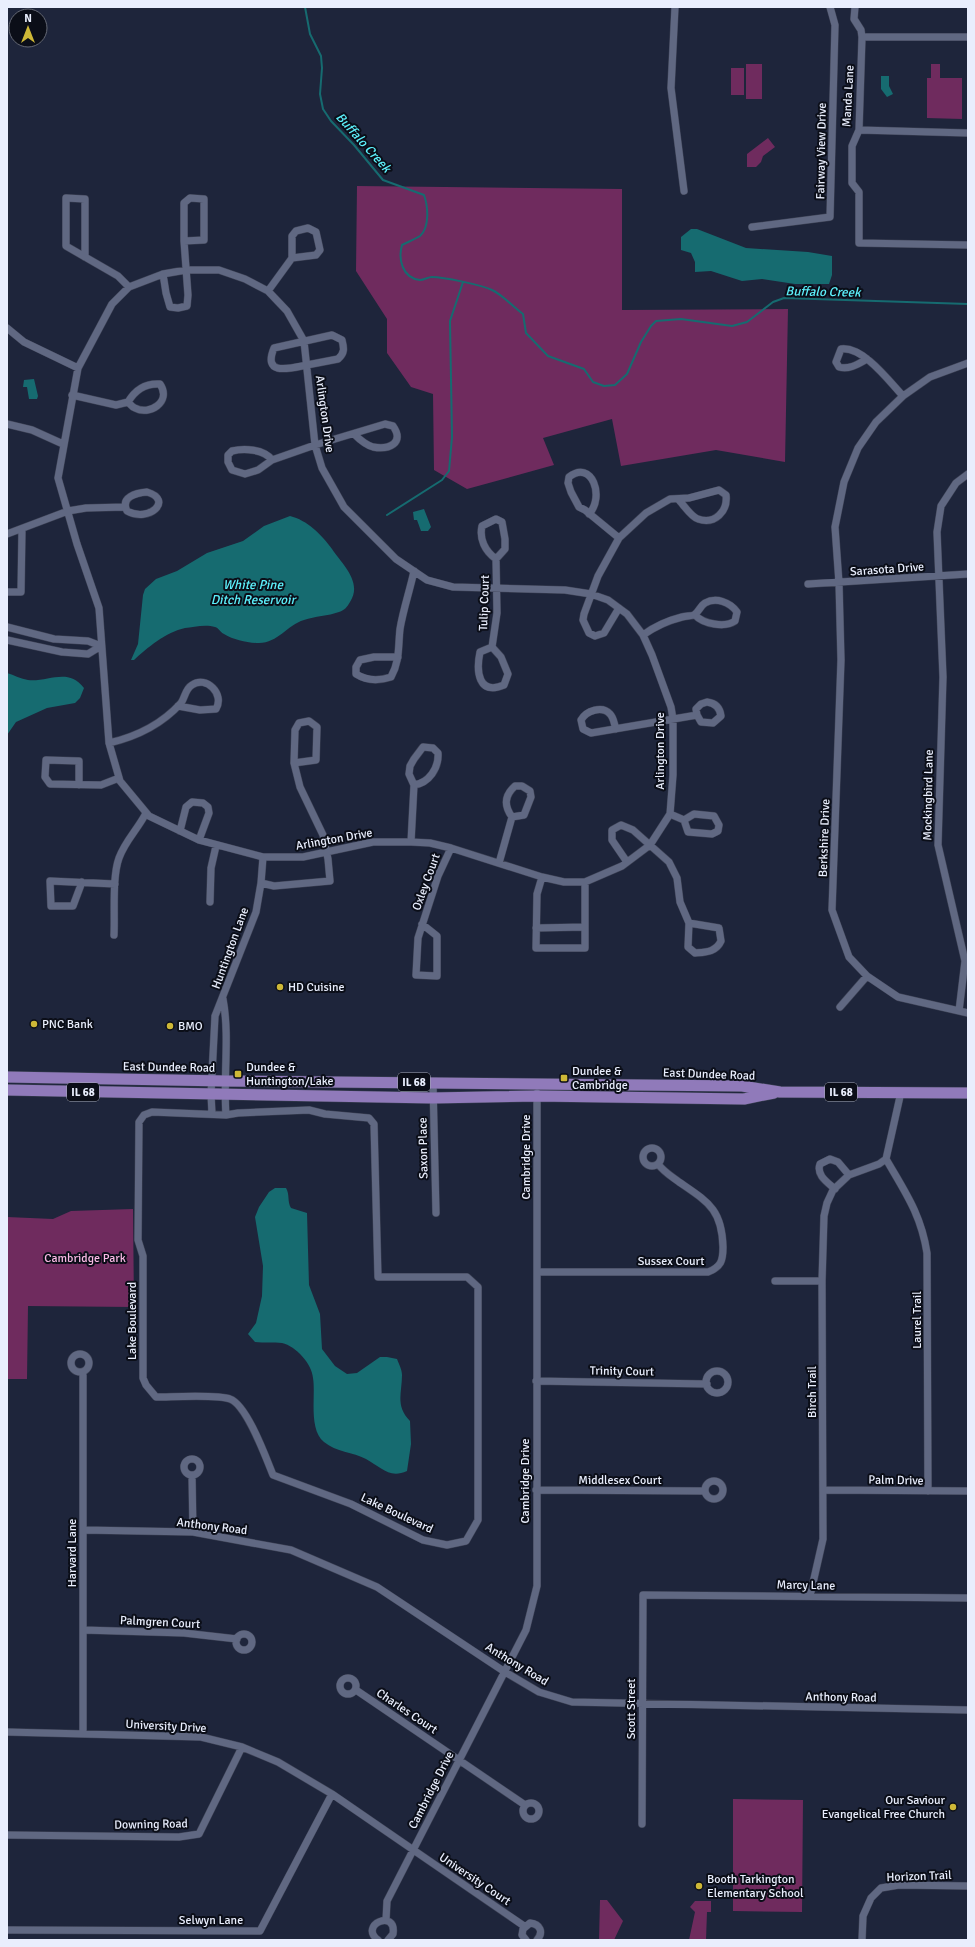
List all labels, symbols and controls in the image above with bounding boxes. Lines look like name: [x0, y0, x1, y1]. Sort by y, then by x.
north arrow: [8, 8, 48, 48]
text: N: [24, 12, 32, 25]
street label: Manda Lane: [839, 65, 858, 127]
street label: Fairway View Drive: [813, 102, 830, 200]
water label: Buffalo Creek: [332, 109, 395, 177]
water label: Buffalo Creek: [785, 283, 862, 301]
street label: Arlington Drive: [312, 375, 337, 454]
street label: Sarasota Drive: [849, 559, 925, 580]
street label: Tulip Court: [476, 575, 493, 631]
water label: White Pine Ditch Reservoir: [211, 577, 298, 608]
street label: Arlington Drive: [653, 712, 668, 790]
street label: Mockingbird Lane: [920, 749, 937, 841]
street label: Berkshire Drive: [816, 799, 833, 877]
street label: Arlington Drive: [295, 825, 374, 854]
street label: Oxley Court: [409, 852, 444, 913]
street label: Huntington Lane: [209, 905, 252, 991]
place label: HD Cuisine: [288, 980, 345, 995]
marker: HD Cuisine: [275, 982, 285, 992]
place label: PNC Bank: [42, 1017, 93, 1032]
marker: PNC Bank: [29, 1019, 39, 1029]
place label: BMO: [178, 1019, 203, 1034]
marker: BMO: [165, 1021, 175, 1031]
street label: East Dundee Road: [123, 1059, 215, 1076]
place label: Dundee & Huntington/Lake: [246, 1060, 334, 1089]
place label: Dundee & Cambridge: [572, 1064, 628, 1093]
street label: East Dundee Road: [663, 1065, 755, 1084]
marker: Dundee & Huntington/Lake: [233, 1069, 243, 1079]
road number: IL 68: [398, 1073, 430, 1091]
marker: Dundee & Cambridge: [559, 1073, 569, 1083]
road number: IL 68: [67, 1083, 99, 1101]
road number: IL 68: [825, 1083, 857, 1101]
street label: Cambridge Drive: [519, 1114, 534, 1200]
street label: Saxon Place: [415, 1117, 432, 1179]
park label: Cambridge Park: [44, 1251, 126, 1266]
street label: Sussex Court: [638, 1254, 704, 1269]
street label: Lake Boulevard: [125, 1282, 140, 1360]
street label: Laurel Trail: [910, 1291, 925, 1349]
street label: Trinity Court: [590, 1363, 654, 1380]
street label: Birch Trail: [805, 1365, 820, 1418]
street label: Cambridge Drive: [518, 1438, 533, 1524]
street label: Middlesex Court: [578, 1473, 662, 1488]
street label: Palm Drive: [868, 1473, 924, 1488]
street label: Lake Boulevard: [358, 1490, 435, 1537]
street label: Anthony Road: [176, 1515, 248, 1538]
street label: Harvard Lane: [65, 1519, 80, 1587]
street label: Marcy Lane: [777, 1577, 835, 1594]
street label: Palmgren Court: [120, 1613, 200, 1632]
street label: Anthony Road: [482, 1640, 551, 1689]
street label: Scott Street: [624, 1679, 639, 1739]
street label: Charles Court: [373, 1686, 440, 1737]
street label: Anthony Road: [805, 1689, 877, 1706]
street label: University Drive: [125, 1717, 207, 1736]
street label: Cambridge Drive: [405, 1749, 457, 1832]
place label: Our Saviour Evangelical Free Church: [822, 1793, 946, 1822]
marker: Our Saviour Evangelical Free Church: [948, 1802, 958, 1812]
street label: Downing Road: [114, 1816, 188, 1833]
street label: University Court: [436, 1850, 513, 1909]
street label: Horizon Trail: [886, 1868, 952, 1885]
place label: Booth Tarkington Elementary School: [707, 1872, 804, 1901]
marker: Booth Tarkington Elementary School: [694, 1881, 704, 1891]
street label: Selwyn Lane: [179, 1913, 243, 1928]

